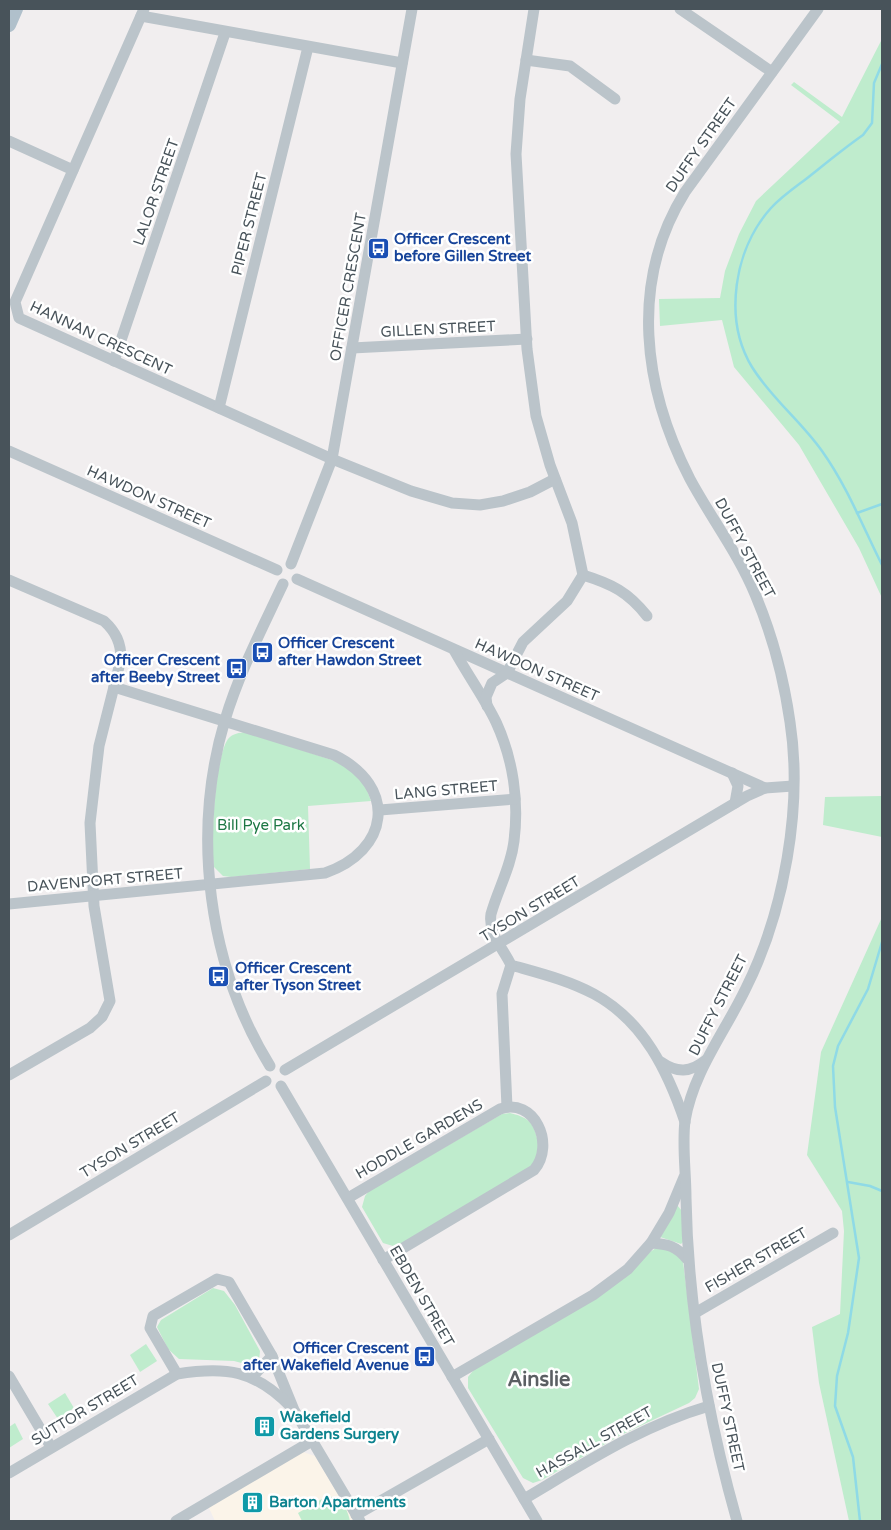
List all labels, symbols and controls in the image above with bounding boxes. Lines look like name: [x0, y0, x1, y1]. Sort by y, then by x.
street label: DUFFY STREET: [662, 94, 740, 196]
street label: LALOR STREET: [129, 136, 183, 248]
street label: PIPER STREET: [228, 171, 270, 277]
street label: OFFICER CRESCENT: [326, 211, 370, 363]
place label: Officer Crescent before Gillen Street: [394, 230, 532, 265]
bus stop icon: Officer Crescent before Gillen Street: [366, 236, 390, 260]
street label: HANNAN CRESCENT: [27, 297, 175, 379]
street label: GILLEN STREET: [380, 317, 496, 341]
street label: HAWDON STREET: [84, 462, 214, 532]
street label: DUFFY STREET: [711, 495, 779, 601]
place label: Officer Crescent after Hawdon Street: [278, 634, 422, 669]
street label: HAWDON STREET: [472, 635, 602, 705]
bus stop icon: Officer Crescent after Hawdon Street: [250, 640, 274, 664]
place label: Officer Crescent after Beeby Street: [91, 651, 220, 687]
bus stop icon: Officer Crescent after Beeby Street: [224, 657, 248, 681]
street label: LANG STREET: [394, 777, 498, 803]
park label: Bill Pye Park: [217, 816, 305, 834]
street label: DAVENPORT STREET: [26, 864, 184, 896]
street label: TYSON STREET: [477, 872, 583, 946]
street label: DUFFY STREET: [685, 951, 751, 1059]
place label: Officer Crescent after Tyson Street: [235, 959, 361, 995]
bus stop icon: Officer Crescent after Tyson Street: [207, 965, 231, 989]
street label: HODDLE GARDENS: [352, 1095, 486, 1183]
street label: TYSON STREET: [77, 1108, 183, 1182]
street label: FISHER STREET: [702, 1223, 810, 1297]
street label: EBDEN STREET: [386, 1242, 458, 1350]
place label: Officer Crescent after Wakefield Avenue: [243, 1339, 410, 1374]
bus stop icon: Officer Crescent after Wakefield Avenue: [413, 1345, 437, 1369]
street label: DUFFY STREET: [708, 1361, 748, 1473]
district label: Ainslie: [508, 1368, 570, 1392]
street label: SUTTOR STREET: [28, 1371, 142, 1449]
street label: HASSALL STREET: [533, 1403, 655, 1481]
place label: Wakefield Gardens Surgery: [280, 1408, 399, 1444]
building icon: Wakefield Gardens Surgery: [252, 1414, 276, 1438]
building icon: Barton Apartments: [241, 1490, 265, 1514]
place label: Barton Apartments: [269, 1493, 406, 1512]

